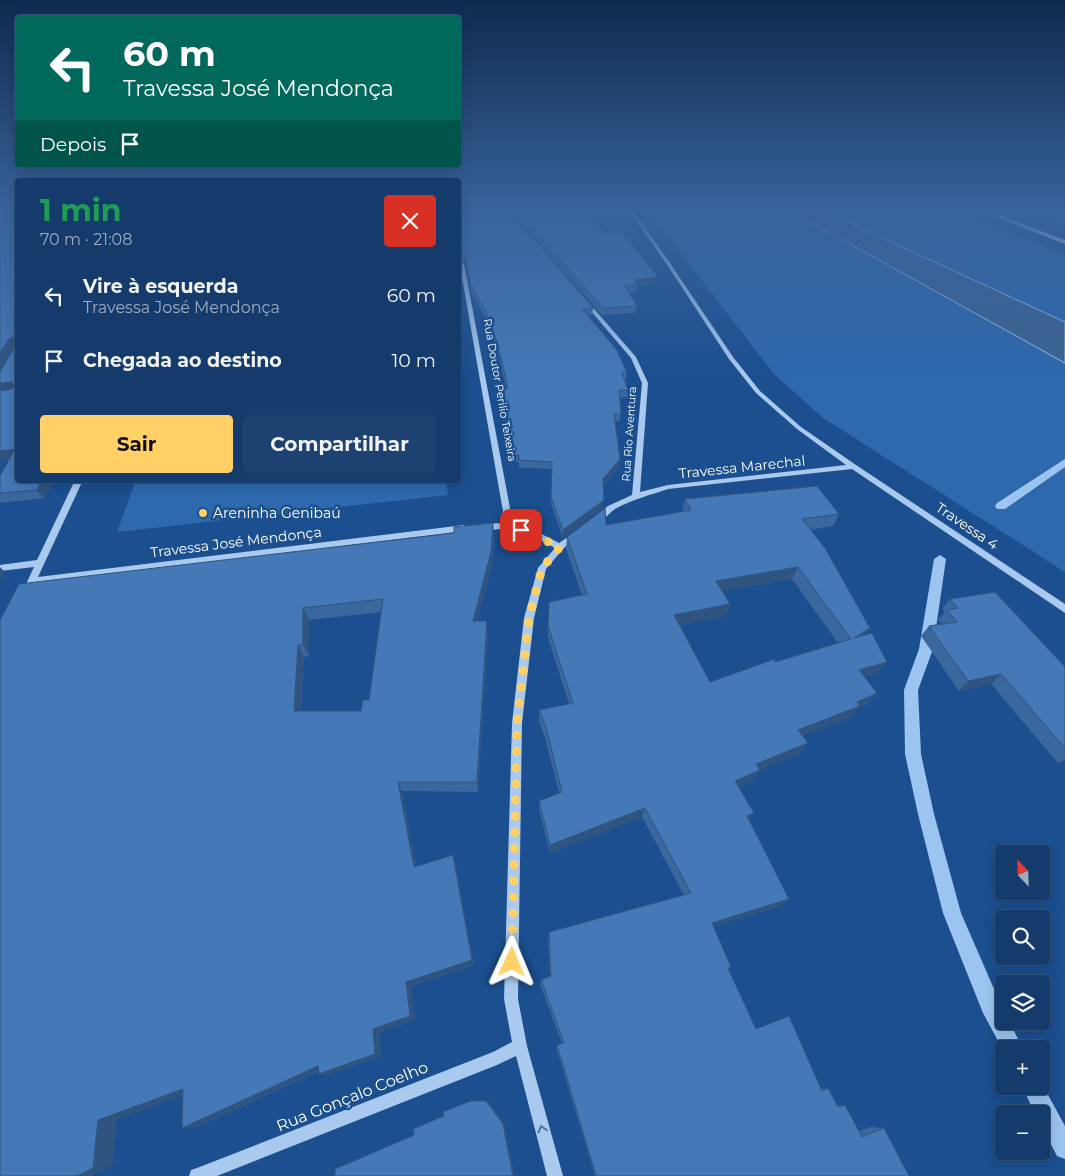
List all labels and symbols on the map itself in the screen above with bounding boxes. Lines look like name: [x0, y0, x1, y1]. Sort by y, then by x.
street label: Rua Doutor Perilio Teixeira: [481, 317, 519, 463]
street label: Rua Rio Aventura: [619, 386, 639, 482]
street label: Travessa Marechal: [678, 451, 806, 483]
street label: Travessa 4: [932, 498, 1002, 554]
place label: Areninha Genibaú: [213, 504, 341, 522]
marker: Areninha Genibaú: [197, 507, 209, 519]
pin: [500, 509, 542, 551]
street label: Travessa José Mendonça: [149, 523, 323, 561]
north arrow: [995, 845, 1050, 900]
position arrow: [485, 935, 537, 987]
street label: Rua Gonçalo Coelho: [274, 1057, 431, 1136]
one-way arrow: [537, 1124, 548, 1133]

